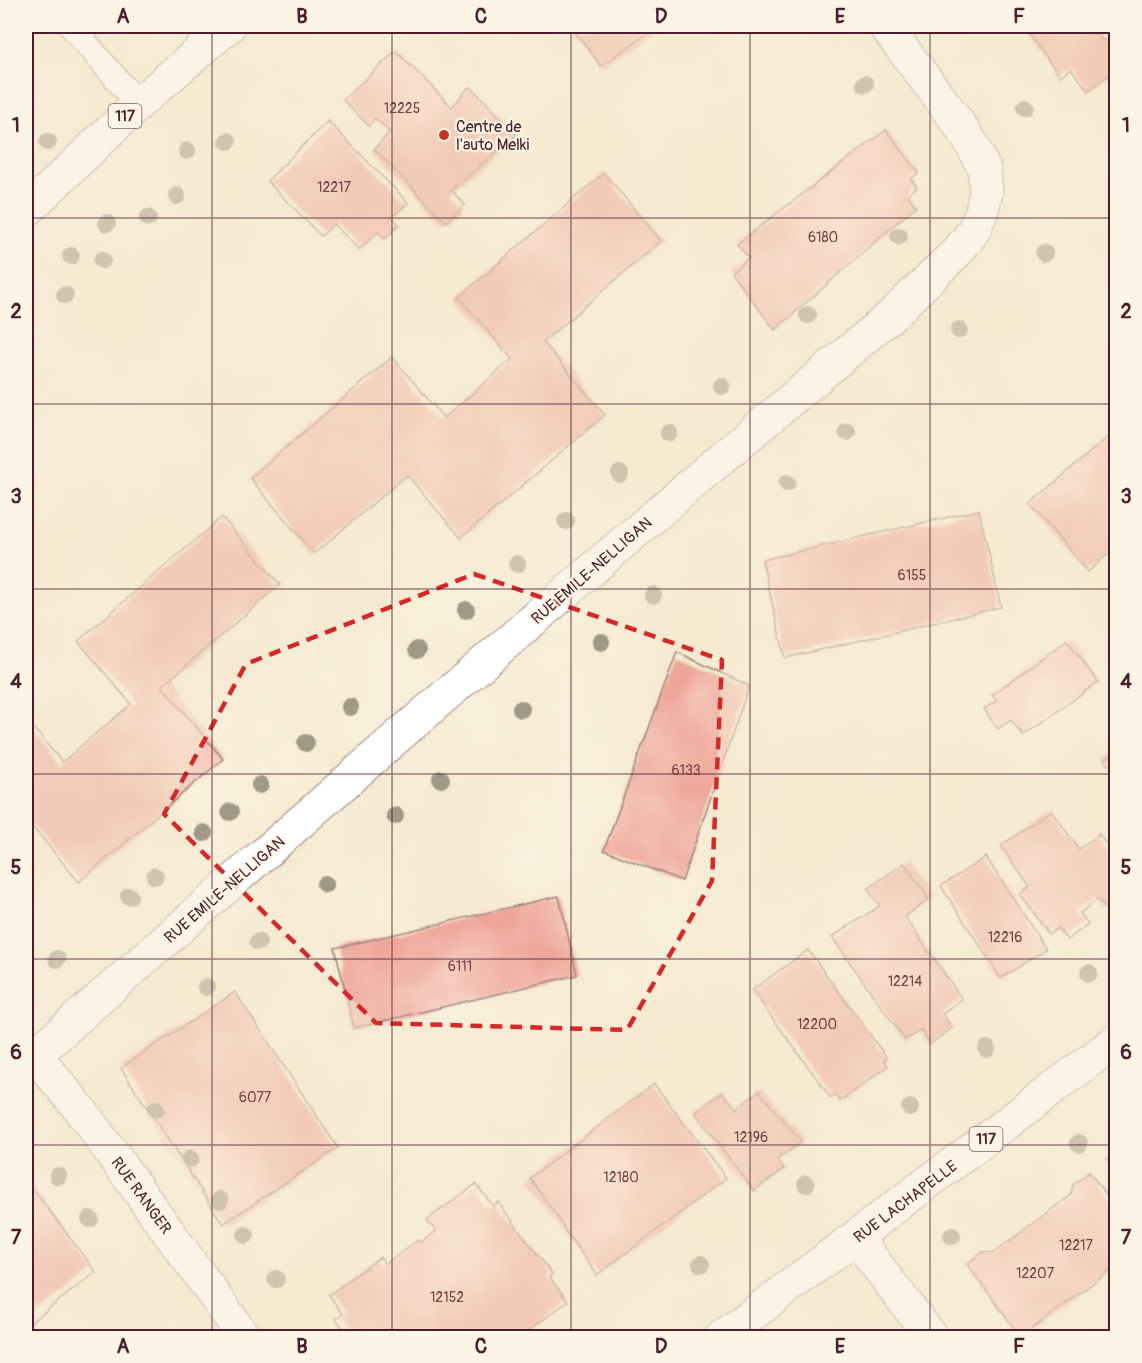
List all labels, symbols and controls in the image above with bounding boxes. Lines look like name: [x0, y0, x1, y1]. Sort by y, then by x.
text: A: [117, 4, 130, 29]
text: B: [296, 4, 308, 29]
text: C: [475, 4, 487, 29]
text: D: [655, 4, 668, 29]
text: E: [835, 4, 846, 29]
text: F: [1013, 4, 1025, 29]
house number: 12225: [384, 100, 420, 117]
road number: 117: [108, 104, 142, 128]
text: 1: [12, 113, 20, 138]
text: 1: [1122, 113, 1130, 138]
place label: Centre de l'auto Melki: [456, 117, 530, 155]
marker: Centre de l'auto Melki: [437, 128, 451, 142]
house number: 12217: [317, 179, 352, 196]
house number: 6180: [808, 229, 838, 246]
text: 2: [10, 299, 22, 324]
text: 2: [1120, 299, 1132, 324]
text: 3: [10, 484, 22, 509]
text: 3: [1120, 484, 1132, 509]
street label: RUE EMILE-NELLIGAN: [527, 513, 656, 629]
house number: 6155: [898, 567, 926, 584]
text: 4: [10, 669, 22, 694]
text: 4: [1120, 669, 1132, 694]
house number: 6133: [671, 762, 701, 779]
street label: RUE EMILE-NELLIGAN: [160, 832, 289, 948]
text: 5: [11, 855, 22, 880]
text: 5: [1121, 855, 1132, 880]
house number: 12216: [988, 929, 1022, 946]
house number: 6111: [448, 958, 472, 975]
house number: 12214: [888, 973, 922, 990]
house number: 12200: [797, 1016, 837, 1033]
text: 6: [10, 1040, 22, 1065]
text: 6: [1120, 1040, 1132, 1065]
house number: 6077: [239, 1089, 272, 1106]
road number: 117: [970, 1127, 1002, 1151]
house number: 12196: [734, 1129, 768, 1146]
street label: RUE RANGER: [107, 1153, 176, 1238]
street label: RUE LACHAPELLE: [850, 1156, 962, 1247]
house number: 12180: [603, 1169, 639, 1186]
text: 7: [11, 1225, 22, 1250]
text: 7: [1121, 1225, 1132, 1250]
house number: 12217: [1059, 1237, 1094, 1254]
house number: 12207: [1016, 1265, 1055, 1282]
house number: 12152: [430, 1289, 464, 1306]
text: A: [117, 1334, 130, 1359]
text: B: [296, 1334, 308, 1359]
text: C: [475, 1334, 487, 1359]
text: D: [655, 1334, 668, 1359]
text: E: [835, 1334, 846, 1359]
text: F: [1013, 1334, 1025, 1359]

